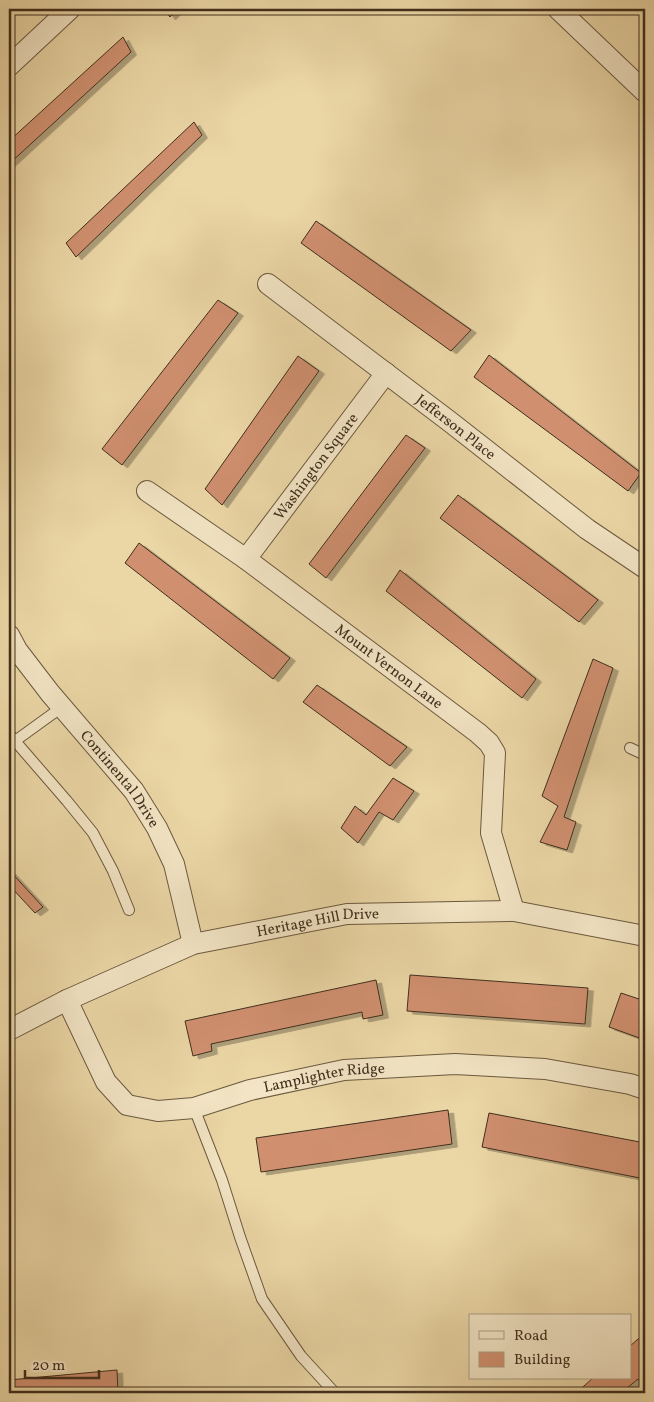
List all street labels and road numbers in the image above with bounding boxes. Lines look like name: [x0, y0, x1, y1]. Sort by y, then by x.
street label: Jefferson Place: [410, 390, 500, 466]
street label: Washington Square: [270, 409, 364, 525]
street label: Mount Vernon Lane: [330, 620, 447, 715]
street label: Continental Drive: [74, 726, 163, 832]
street label: Heritage Hill Drive: [255, 904, 379, 943]
street label: Lamplighter Ridge: [262, 1059, 385, 1099]

